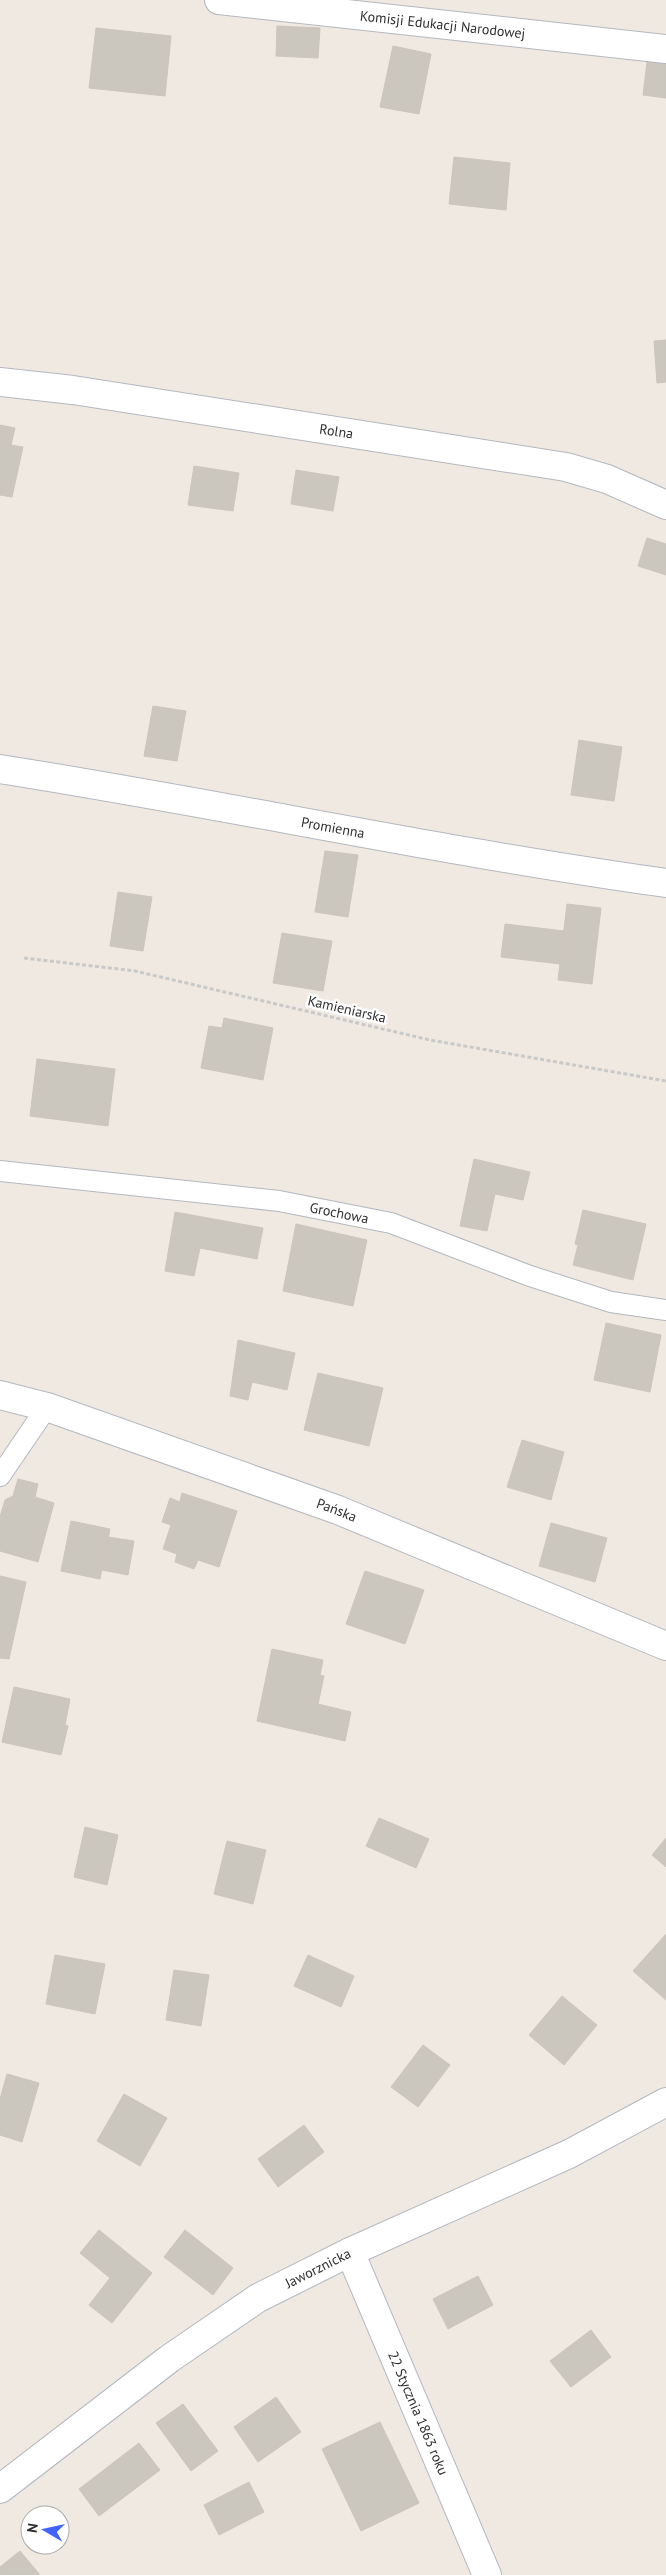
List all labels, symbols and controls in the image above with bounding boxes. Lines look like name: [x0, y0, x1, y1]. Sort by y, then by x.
street label: Komisji Edukacji Narodowej: [359, 7, 526, 43]
street label: Rolna: [318, 420, 355, 443]
street label: Promienna: [300, 813, 366, 842]
street label: Kamieniarska: [306, 991, 388, 1027]
street label: Grochowa: [308, 1198, 370, 1227]
street label: Pańska: [314, 1494, 360, 1526]
street label: Jaworznicka: [281, 2244, 354, 2292]
street label: 22 Stycznia 1863 roku: [384, 2348, 453, 2478]
north arrow: [20, 2505, 70, 2555]
text: N: [23, 2522, 42, 2534]

